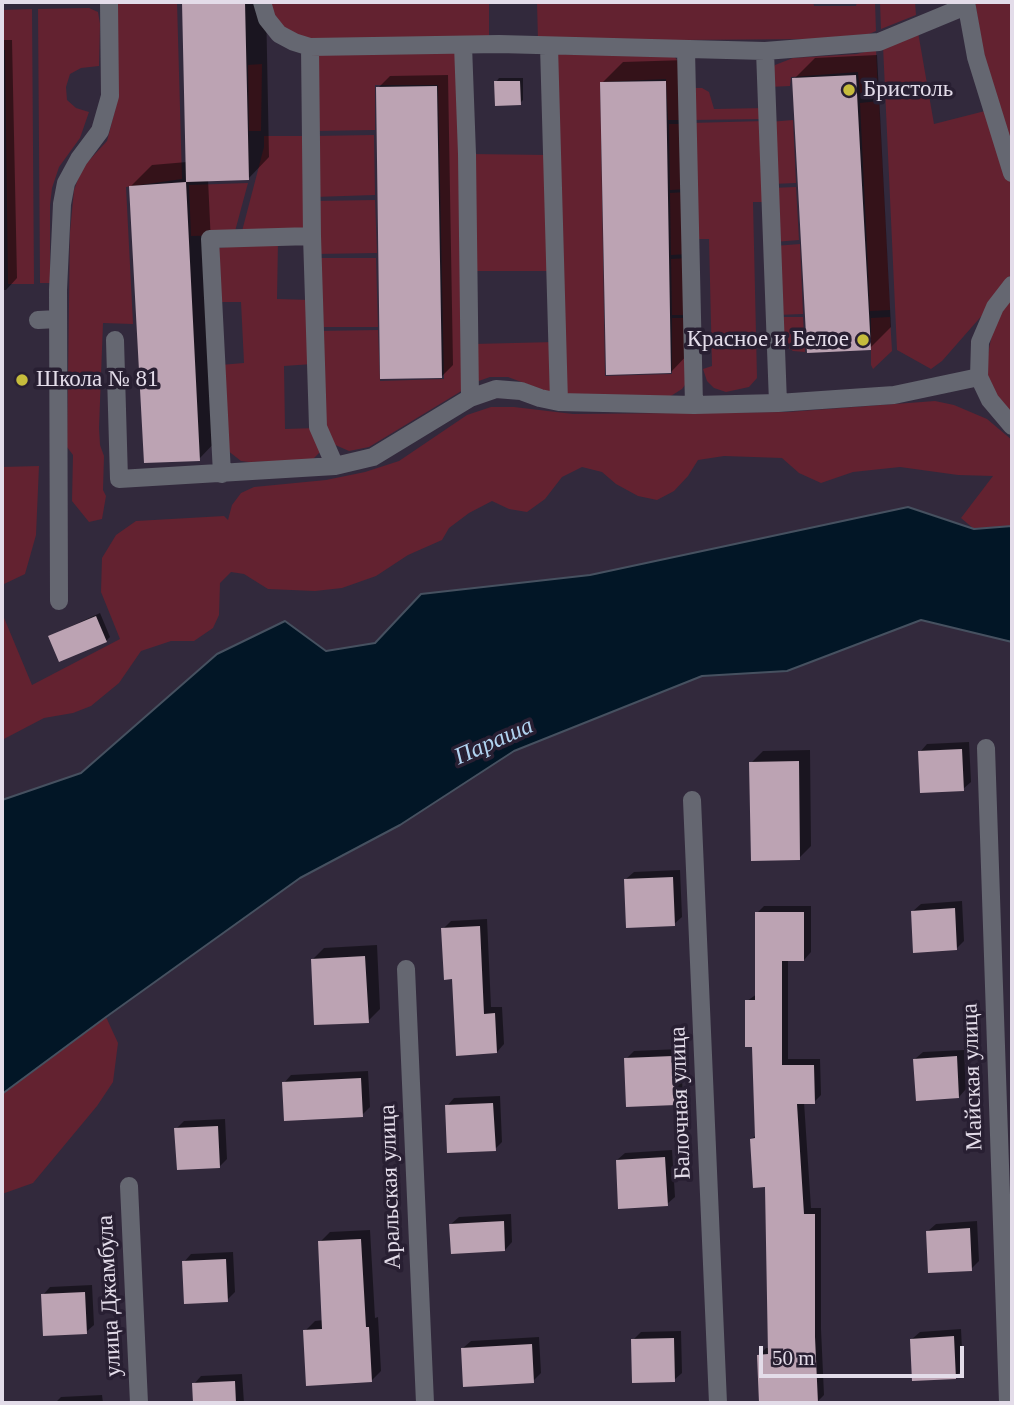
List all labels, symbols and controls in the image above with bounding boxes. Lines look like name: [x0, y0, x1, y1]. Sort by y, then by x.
place label: Бристоль: [863, 76, 953, 104]
marker: Бристоль: [841, 82, 857, 98]
place label: Красное и Белое: [687, 326, 849, 354]
marker: Красное и Белое: [855, 332, 871, 348]
place label: Школа № 81: [36, 366, 159, 394]
marker: Школа № 81: [14, 372, 30, 388]
water label: Параша: [450, 712, 538, 772]
street label: Майская улица: [957, 1003, 989, 1151]
street label: Балочная улица: [665, 1026, 697, 1180]
street label: Аральская улица: [374, 1104, 408, 1270]
street label: улица Джамбула: [92, 1214, 128, 1378]
scale bar: [762, 1332, 967, 1376]
text: 50 m: [772, 1346, 815, 1370]

